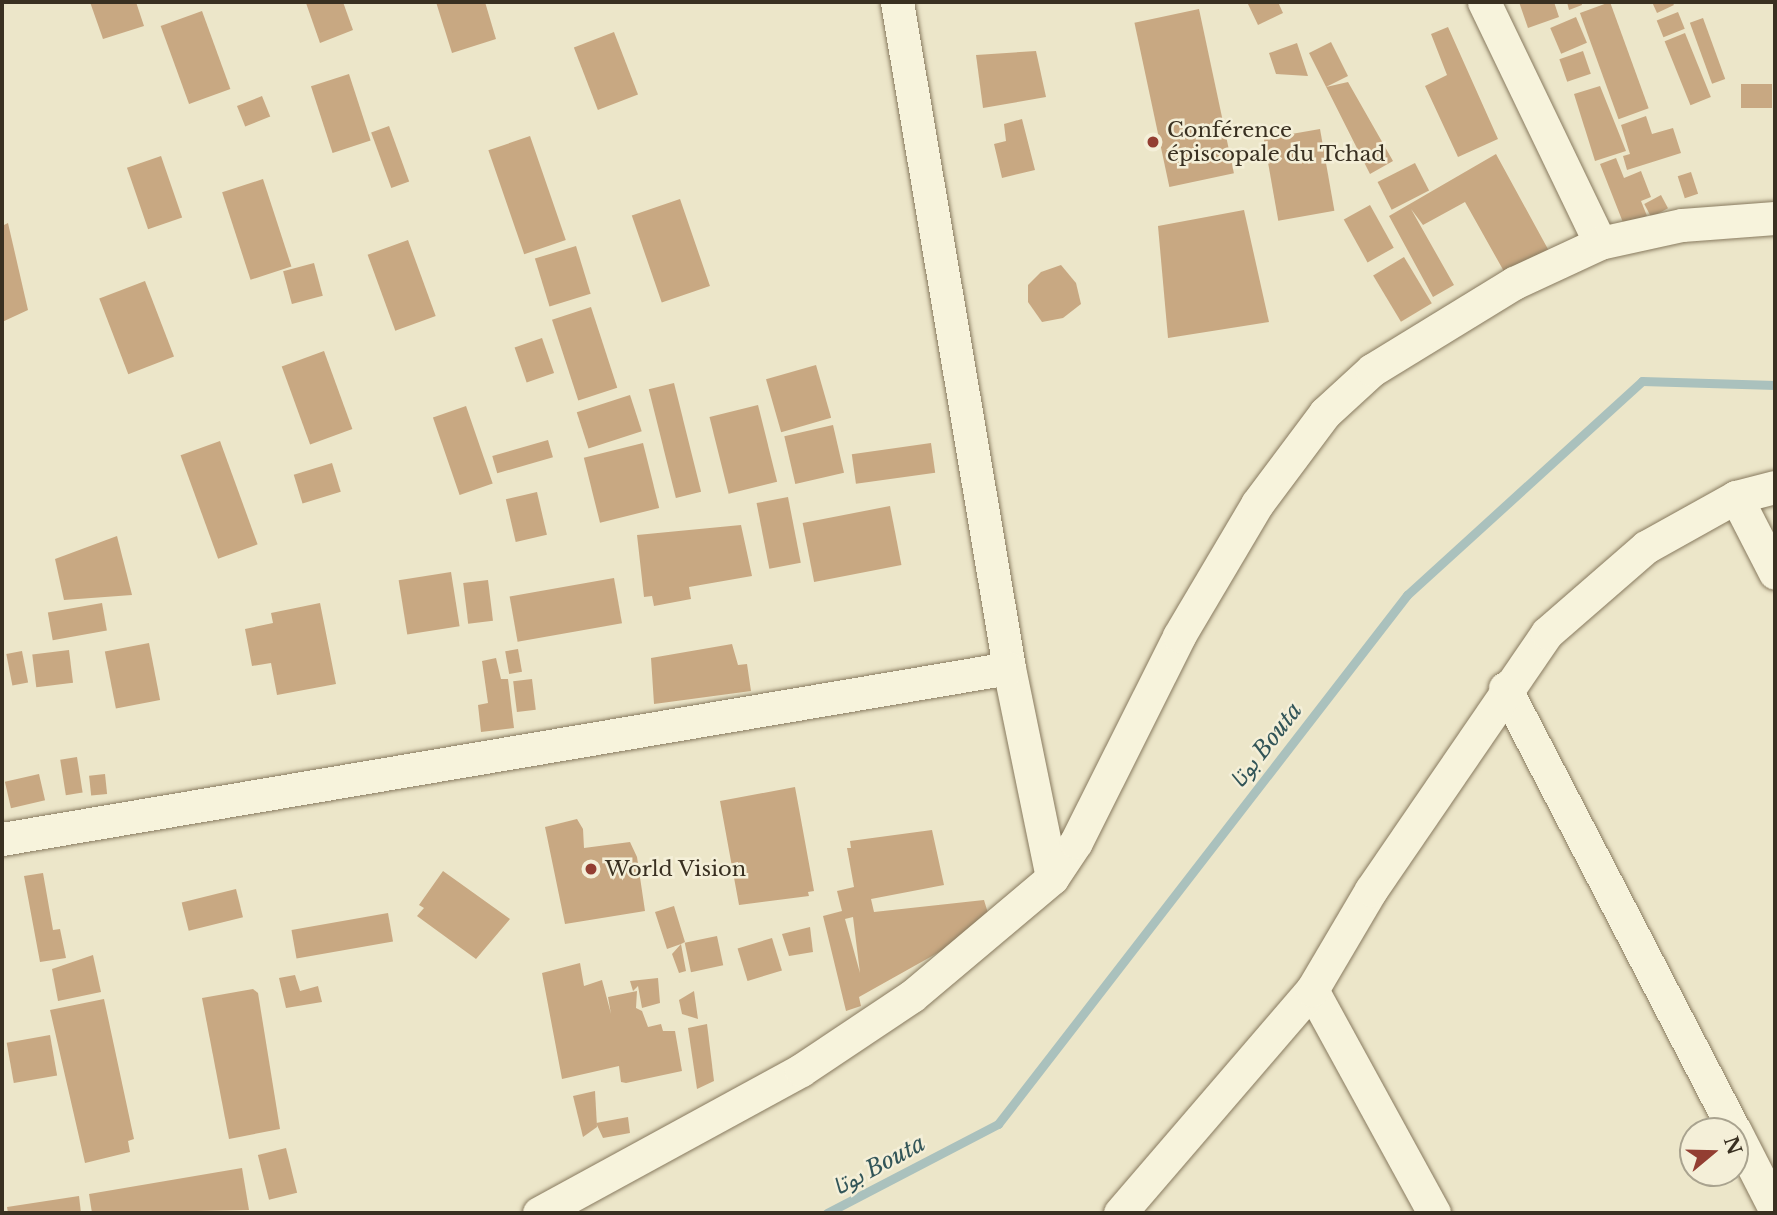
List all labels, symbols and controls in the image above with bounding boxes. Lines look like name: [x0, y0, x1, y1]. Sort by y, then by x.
place label: Conférence épiscopale du Tchad: [1167, 117, 1386, 167]
marker: Conférence épiscopale du Tchad: [1145, 134, 1161, 150]
water label: بوتا Bouta: [1224, 697, 1308, 793]
place label: World Vision: [605, 856, 747, 882]
marker: World Vision: [583, 861, 599, 877]
north arrow: [1679, 1117, 1749, 1187]
water label: بوتا Bouta: [828, 1129, 930, 1201]
text: N: [1719, 1133, 1746, 1158]

